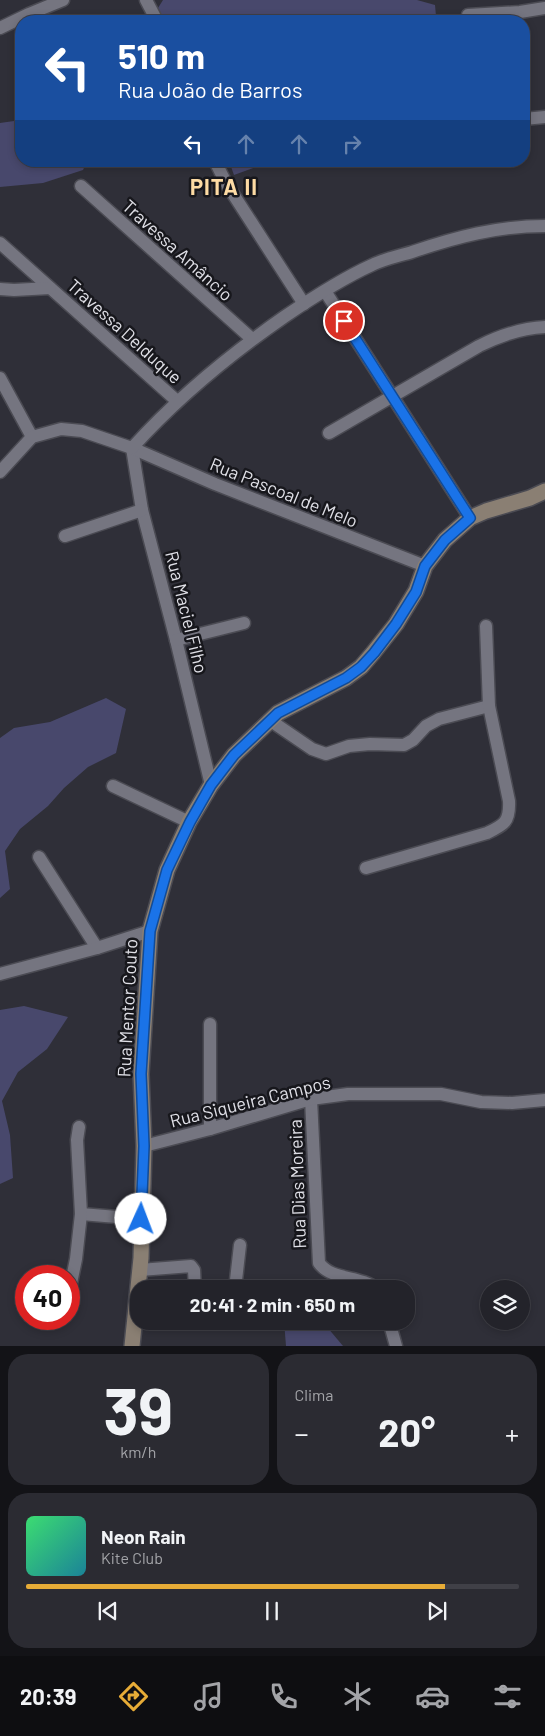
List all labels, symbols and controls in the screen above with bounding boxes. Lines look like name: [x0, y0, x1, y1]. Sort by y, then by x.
text: 510 m: [118, 34, 205, 76]
icon: left: [35, 35, 100, 100]
text: Rua João de Barros: [118, 76, 303, 102]
icon: left: [179, 130, 207, 158]
icon: ahead: [232, 130, 260, 158]
icon: ahead: [285, 130, 313, 158]
icon: right: [338, 130, 366, 158]
district label: PITA II: [190, 173, 258, 199]
street label: Travessa Amâncio: [118, 195, 238, 305]
street label: Travessa Delduque: [63, 274, 187, 388]
pin: [323, 300, 365, 342]
icon: arrive: [330, 307, 358, 335]
street label: Rua Pascoal de Melo: [207, 452, 361, 532]
street label: Rua Maciel Filho: [161, 549, 213, 675]
street label: Rua Mentor Couto: [112, 938, 142, 1078]
street label: Rua Siqueira Campos: [167, 1070, 333, 1132]
street label: Rua Dias Moreira: [284, 1119, 310, 1249]
position arrow: [114, 1192, 166, 1244]
speed limit sign: 40: [15, 1265, 80, 1330]
map controls: [480, 1280, 530, 1330]
button: layers: [480, 1280, 530, 1330]
text: 20:41 · 2 min · 650 m: [190, 1293, 355, 1316]
text: 39: [103, 1370, 173, 1448]
text: Clima: [295, 1385, 333, 1404]
text: 20°: [378, 1409, 435, 1455]
text: −: [295, 1416, 309, 1450]
text: +: [505, 1416, 519, 1450]
text: km/h: [120, 1442, 156, 1461]
text: Neon Rain: [101, 1525, 186, 1548]
text: Kite Club: [101, 1548, 163, 1567]
icon: previous: [94, 1597, 122, 1625]
icon: pause: [258, 1597, 286, 1625]
icon: next: [423, 1597, 451, 1625]
icon: directions: [116, 1679, 151, 1714]
icon: music: [191, 1679, 226, 1714]
icon: phone: [266, 1679, 301, 1714]
icon: climate: [340, 1679, 375, 1714]
icon: car: [415, 1679, 450, 1714]
icon: filters: [490, 1679, 525, 1714]
text: 20:39: [20, 1683, 76, 1709]

